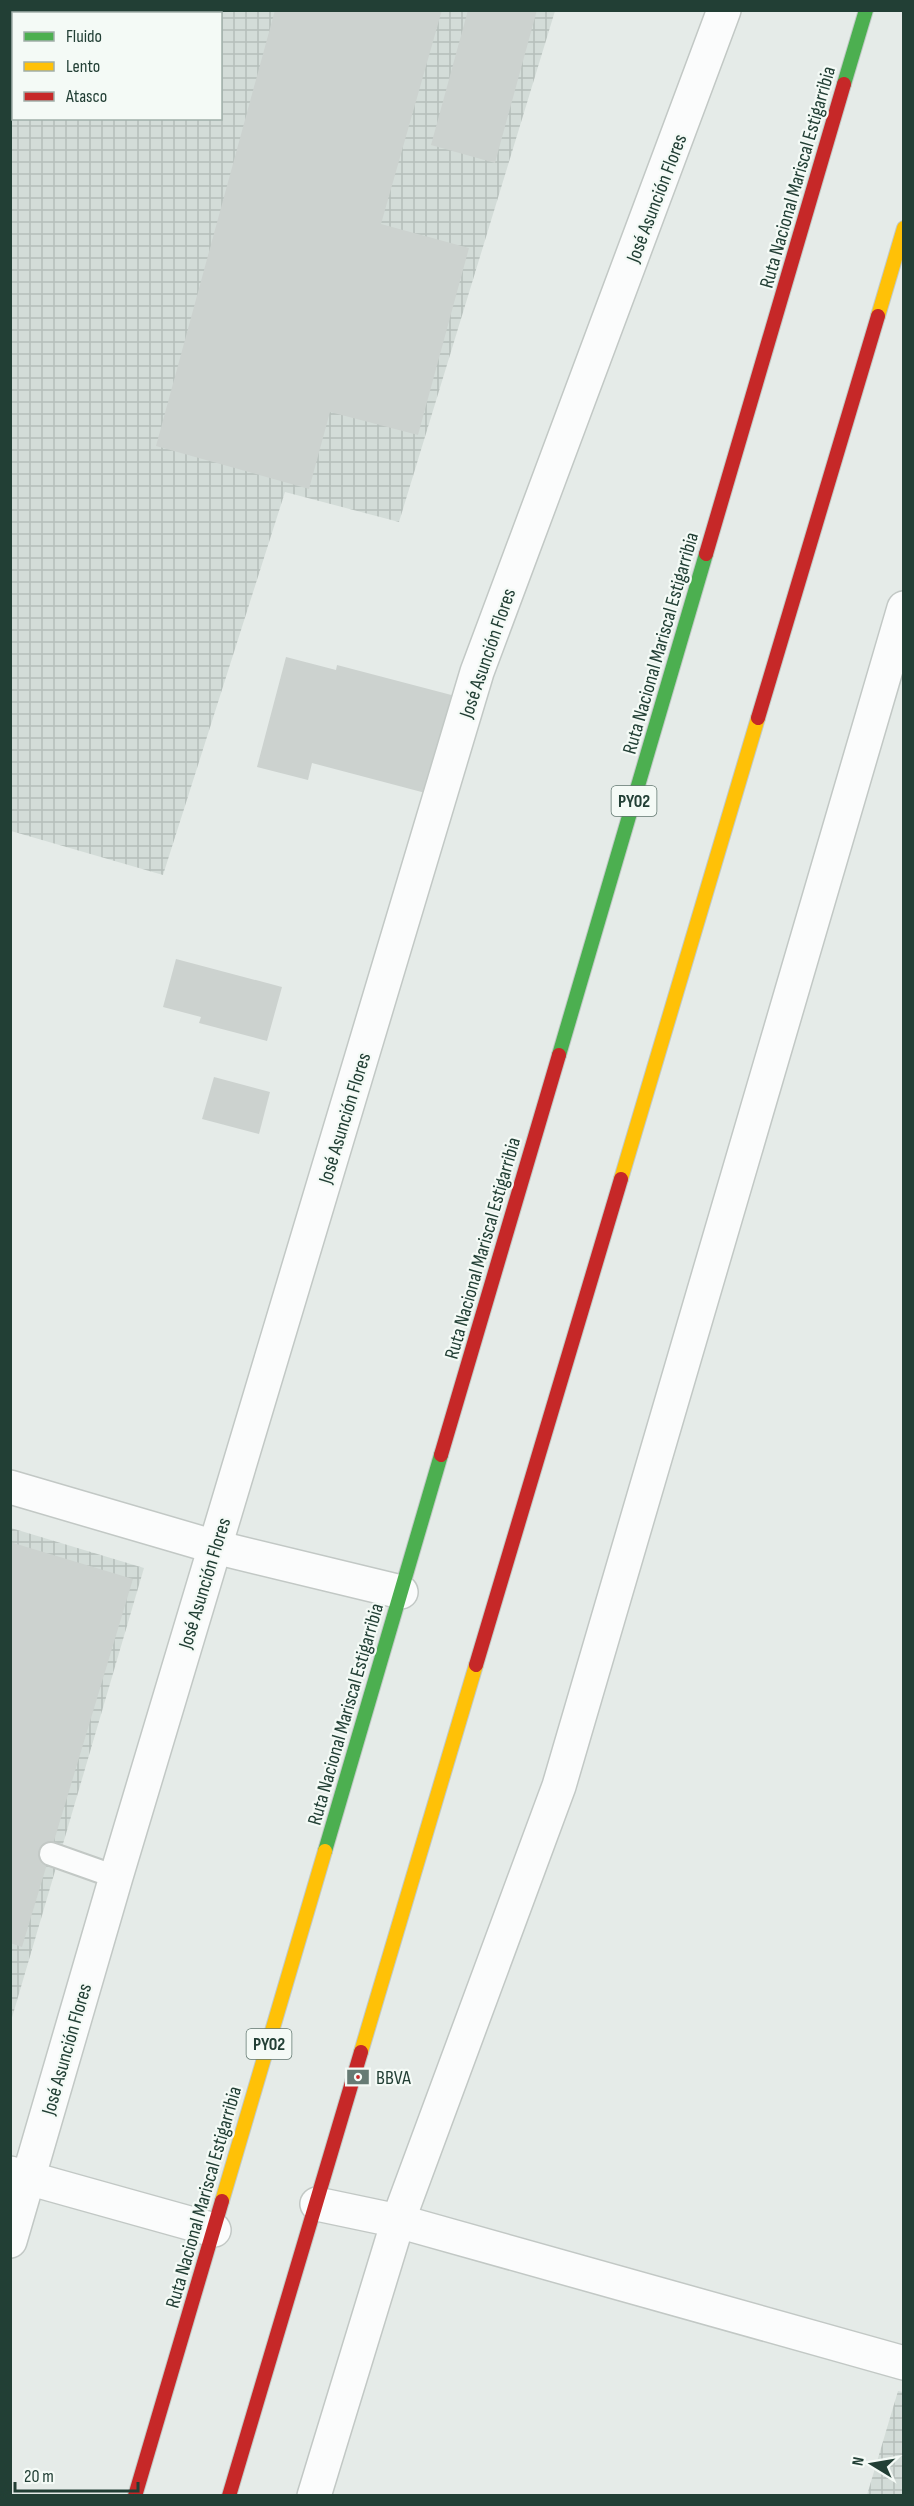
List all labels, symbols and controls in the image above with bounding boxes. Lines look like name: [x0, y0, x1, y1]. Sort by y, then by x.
legend: [12, 12, 222, 120]
text: Fluido: [66, 26, 102, 47]
text: Lento: [66, 56, 100, 77]
street label: Ruta Nacional Mariscal Estigarribia: [755, 64, 841, 291]
text: Atasco: [65, 86, 107, 107]
street label: José Asunción Flores: [621, 131, 692, 267]
street label: Ruta Nacional Mariscal Estigarribia: [618, 530, 704, 757]
street label: José Asunción Flores: [454, 585, 521, 722]
road number: PY02: [612, 786, 656, 816]
street label: José Asunción Flores: [313, 1050, 376, 1188]
street label: Ruta Nacional Mariscal Estigarribia: [440, 1135, 526, 1362]
street label: José Asunción Flores: [173, 1515, 236, 1653]
street label: Ruta Nacional Mariscal Estigarribia: [303, 1601, 389, 1828]
street label: José Asunción Flores: [36, 1981, 97, 2119]
road number: PY02: [246, 2029, 292, 2059]
bank icon: BBVA: [345, 2064, 371, 2090]
place label: BBVA: [376, 2066, 411, 2090]
street label: Ruta Nacional Mariscal Estigarribia: [161, 2084, 247, 2311]
north arrow: [842, 2434, 902, 2494]
scale bar: [15, 2455, 138, 2493]
text: N: [849, 2455, 869, 2467]
text: 20 m: [24, 2466, 54, 2487]

